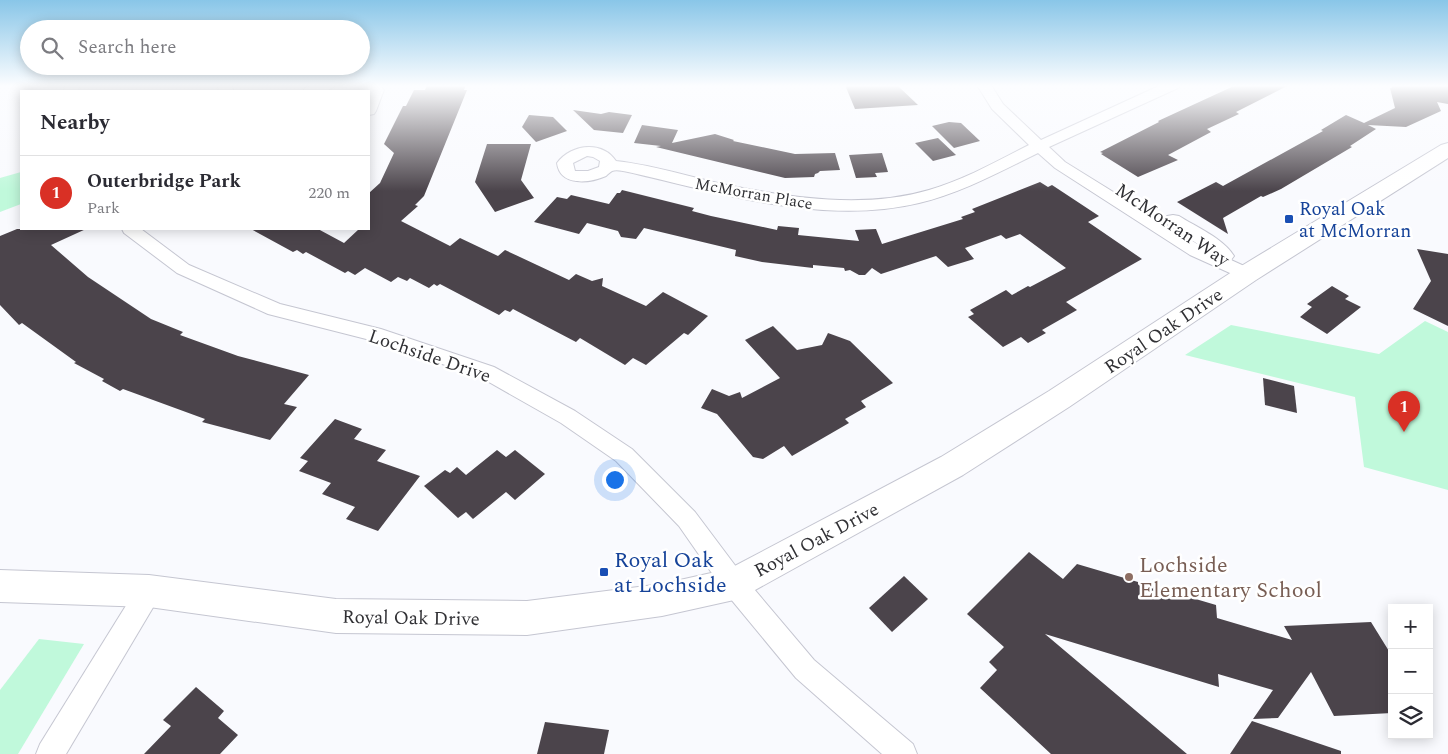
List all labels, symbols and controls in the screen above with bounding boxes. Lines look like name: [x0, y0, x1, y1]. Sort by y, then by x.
search box: [20, 20, 370, 75]
text: Search here: [78, 33, 177, 62]
icon: search: [38, 34, 66, 62]
text: Nearby: [40, 107, 110, 139]
text: Outerbridge Park: [87, 167, 241, 196]
street label: McMorran Place: [693, 172, 815, 216]
street label: McMorran Way: [1109, 176, 1236, 275]
text: 1: [52, 181, 60, 205]
text: 220 m: [308, 181, 350, 205]
place label: Royal Oak at McMorran: [1299, 195, 1411, 246]
text: Park: [87, 196, 120, 220]
marker: Royal Oak at McMorran: [1283, 213, 1295, 225]
street label: Royal Oak Drive: [1099, 281, 1229, 382]
street label: Lochside Drive: [364, 322, 495, 391]
pin: 1: [1388, 391, 1420, 432]
your location: [602, 467, 628, 493]
street label: Royal Oak Drive: [749, 495, 884, 585]
place label: Royal Oak at Lochside: [614, 544, 727, 602]
place label: Lochside Elementary School: [1139, 549, 1322, 607]
marker: Royal Oak at Lochside: [598, 566, 610, 578]
marker: Lochside Elementary School: [1123, 571, 1135, 583]
street label: Royal Oak Drive: [342, 603, 480, 634]
map controls: [1388, 604, 1433, 739]
button: +: [1388, 604, 1433, 649]
button: −: [1388, 649, 1433, 694]
button: layers: [1388, 694, 1433, 739]

